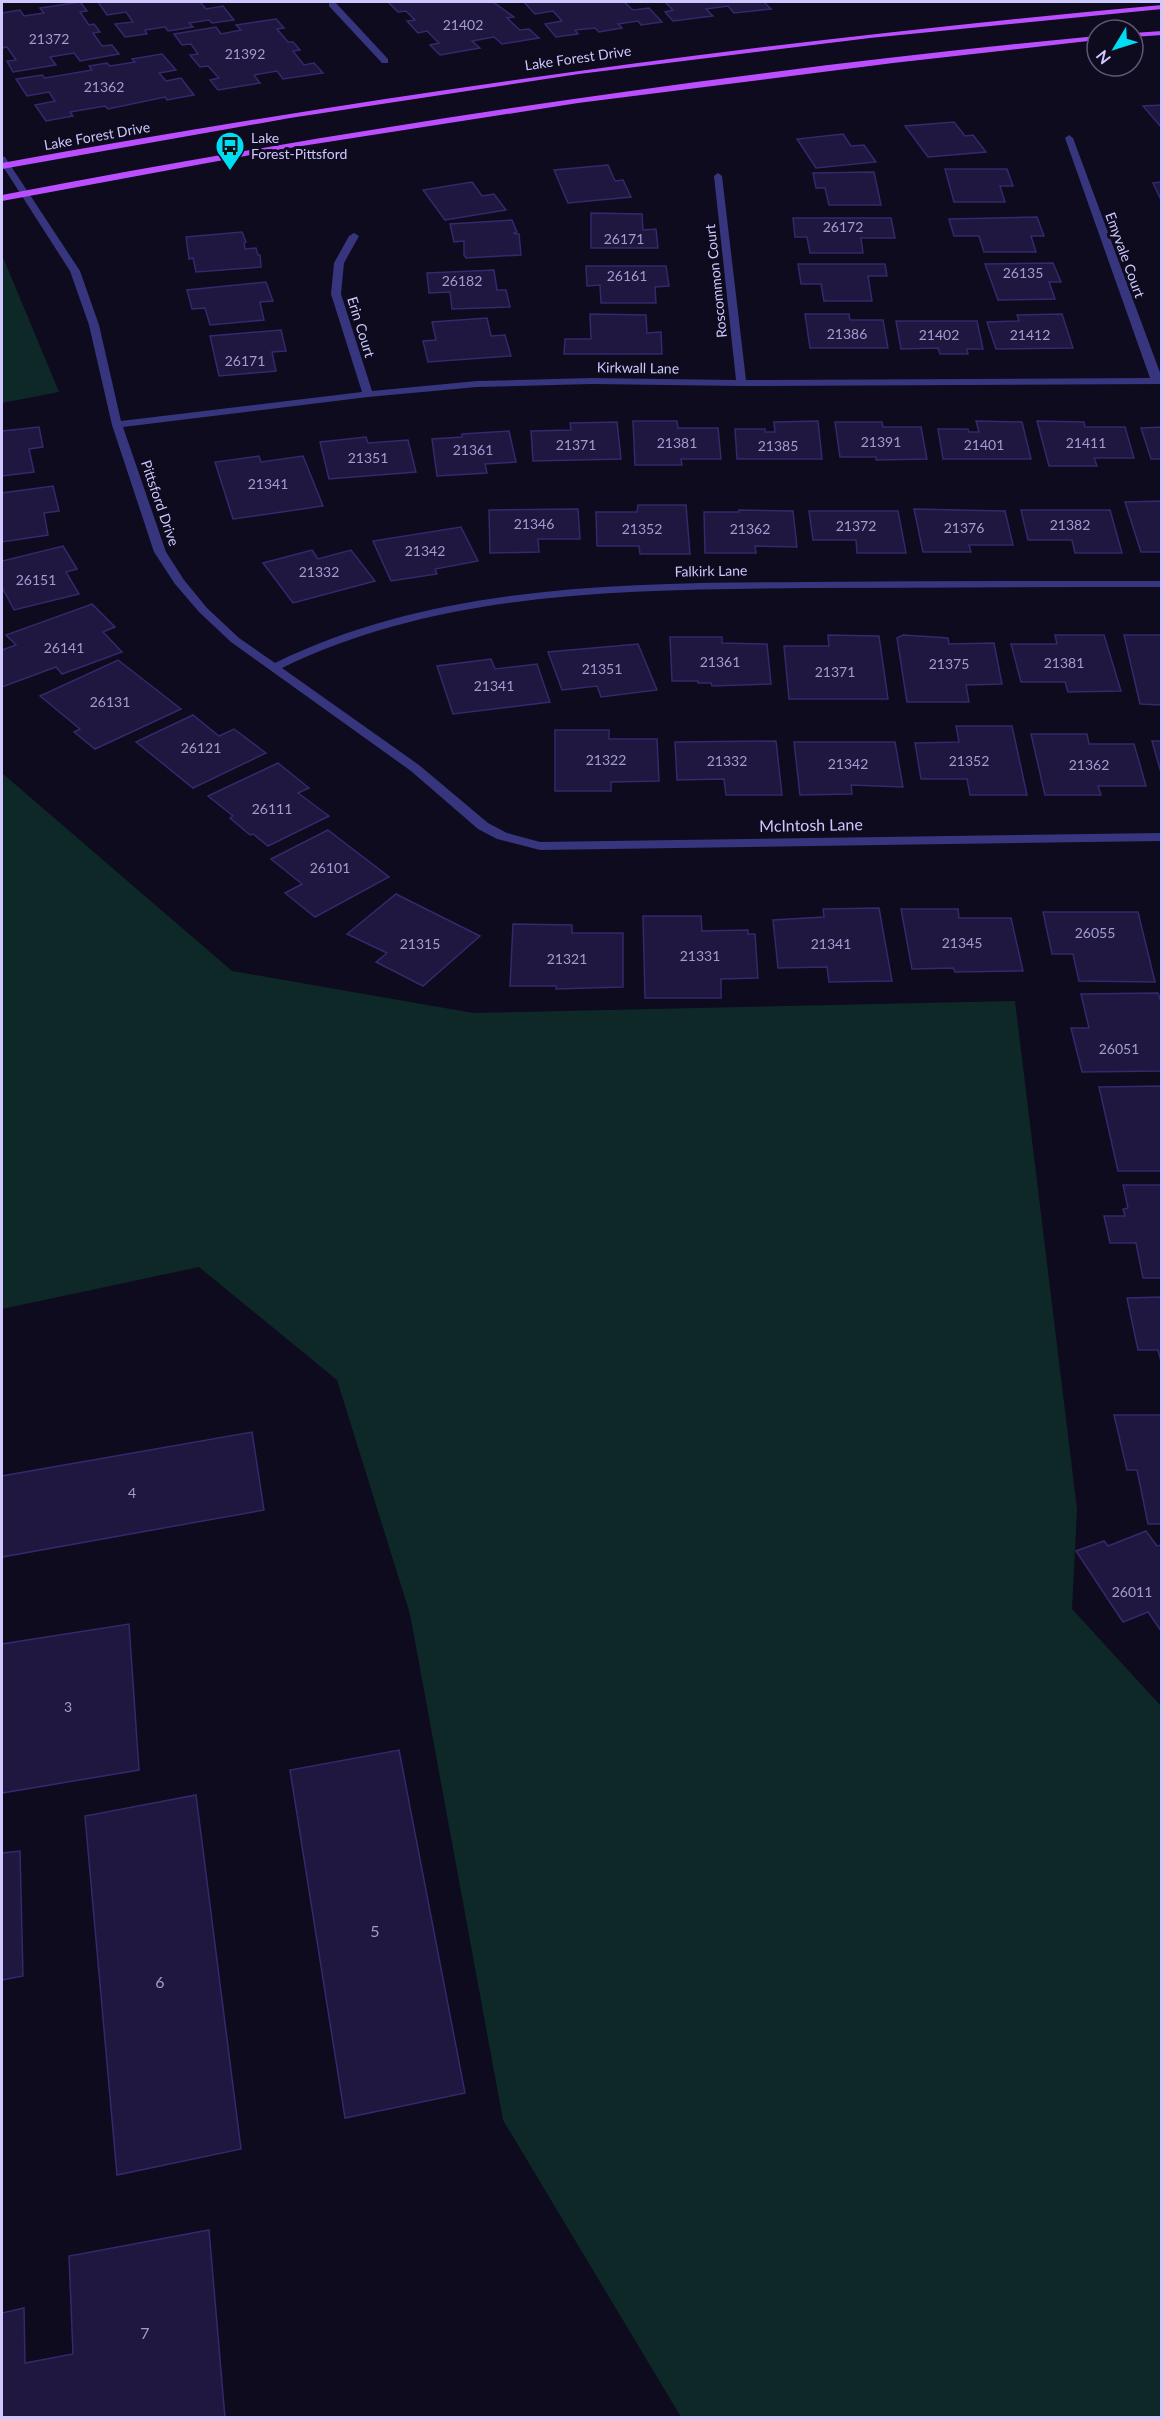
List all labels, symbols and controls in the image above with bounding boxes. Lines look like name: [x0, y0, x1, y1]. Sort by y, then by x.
house number: 21402: [443, 16, 483, 33]
north arrow: [1085, 18, 1145, 78]
house number: 21372: [29, 30, 69, 47]
street label: Lake Forest Drive: [524, 42, 632, 73]
house number: 21392: [225, 45, 265, 62]
text: N: [1092, 47, 1114, 68]
house number: 21362: [84, 78, 124, 95]
street label: Lake Forest Drive: [43, 118, 151, 153]
place label: Lake Forest-Pittsford: [251, 129, 347, 162]
bus stop icon: Lake Forest-Pittsford: [214, 130, 246, 172]
street label: Emyvale Court: [1102, 210, 1149, 300]
house number: 26172: [823, 218, 863, 235]
street label: Roscommon Court: [701, 223, 730, 339]
house number: 26171: [604, 230, 644, 247]
house number: 26135: [1003, 264, 1043, 281]
house number: 26161: [607, 267, 647, 284]
house number: 26182: [442, 272, 482, 289]
street label: Erin Court: [344, 294, 379, 359]
house number: 21386: [827, 325, 867, 342]
house number: 21402: [919, 326, 959, 343]
house number: 21412: [1010, 326, 1050, 343]
house number: 26171: [225, 352, 265, 369]
street label: Kirkwall Lane: [597, 358, 679, 377]
house number: 21391: [861, 433, 901, 450]
house number: 21381: [657, 434, 697, 451]
house number: 21411: [1066, 434, 1106, 451]
house number: 21371: [556, 436, 596, 453]
house number: 21401: [964, 436, 1004, 453]
house number: 21385: [758, 437, 798, 454]
house number: 21361: [453, 441, 493, 458]
house number: 21351: [348, 449, 388, 466]
street label: Pittsford Drive: [138, 458, 183, 548]
house number: 21341: [248, 475, 288, 492]
house number: 21346: [514, 515, 554, 532]
house number: 21382: [1050, 516, 1090, 533]
house number: 21372: [836, 517, 876, 534]
house number: 21376: [944, 519, 984, 536]
house number: 21352: [622, 520, 662, 537]
house number: 21362: [730, 520, 770, 537]
house number: 21342: [405, 542, 445, 559]
street label: Falkirk Lane: [674, 561, 748, 580]
house number: 21332: [299, 563, 339, 580]
house number: 26151: [16, 571, 56, 588]
house number: 26141: [44, 639, 84, 656]
house number: 21361: [700, 653, 740, 670]
house number: 21381: [1044, 654, 1084, 671]
house number: 21375: [929, 655, 969, 672]
house number: 21351: [582, 660, 622, 677]
house number: 21371: [815, 663, 855, 680]
house number: 21341: [474, 677, 514, 694]
house number: 26131: [90, 693, 130, 710]
house number: 26121: [181, 739, 221, 756]
house number: 21322: [586, 751, 626, 768]
house number: 21332: [707, 752, 747, 769]
house number: 21352: [949, 752, 989, 769]
house number: 21342: [828, 755, 868, 772]
house number: 21362: [1069, 756, 1109, 773]
house number: 26111: [252, 800, 292, 817]
street label: McIntosh Lane: [759, 814, 863, 835]
house number: 26101: [310, 859, 350, 876]
house number: 26055: [1075, 924, 1115, 941]
house number: 21345: [942, 934, 982, 951]
house number: 21315: [400, 935, 440, 952]
house number: 21341: [811, 935, 851, 952]
house number: 21331: [680, 947, 720, 964]
house number: 21321: [547, 950, 587, 967]
house number: 26051: [1099, 1040, 1139, 1057]
house number: 4: [128, 1484, 136, 1501]
house number: 26011: [1112, 1583, 1152, 1600]
house number: 3: [64, 1698, 72, 1715]
house number: 5: [370, 1921, 380, 1940]
house number: 6: [155, 1972, 165, 1991]
house number: 7: [140, 2323, 150, 2342]

